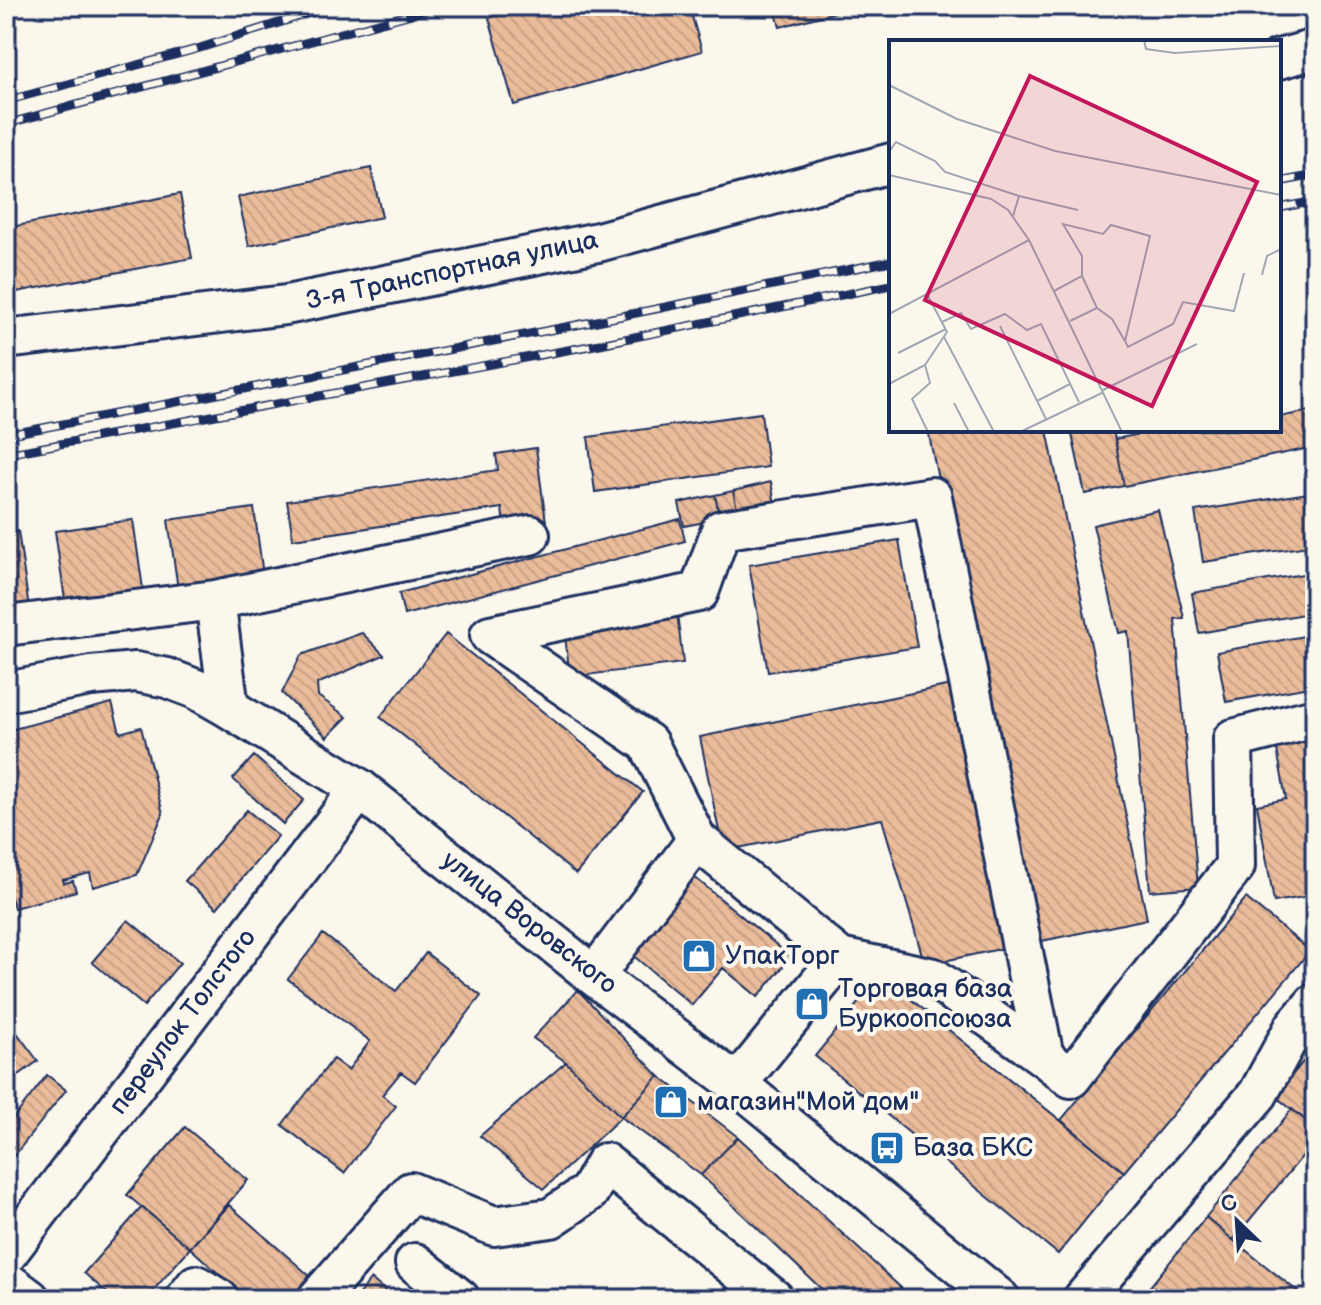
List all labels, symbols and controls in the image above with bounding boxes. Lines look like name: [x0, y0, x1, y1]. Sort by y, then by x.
inset map: [889, 40, 1281, 432]
street label: 3-я Транспортная улица: [303, 225, 601, 317]
street label: улица Воровского: [435, 845, 623, 1001]
street label: переулок Толстого: [103, 923, 263, 1121]
shop icon: УпакТорг: [680, 937, 718, 975]
place label: УпакТорг: [725, 941, 840, 972]
place label: Торговая база Буркоопсоюза: [838, 974, 1012, 1035]
shop icon: Торговая база Буркоопсоюза: [793, 985, 831, 1023]
shop icon: магазин"Мой дом": [652, 1083, 690, 1121]
place label: магазин"Мой дом": [697, 1087, 919, 1118]
bus stop icon: База БКС: [868, 1129, 906, 1167]
place label: База БКС: [913, 1133, 1033, 1164]
north arrow: [1197, 1181, 1277, 1261]
text: С: [1217, 1189, 1242, 1220]

